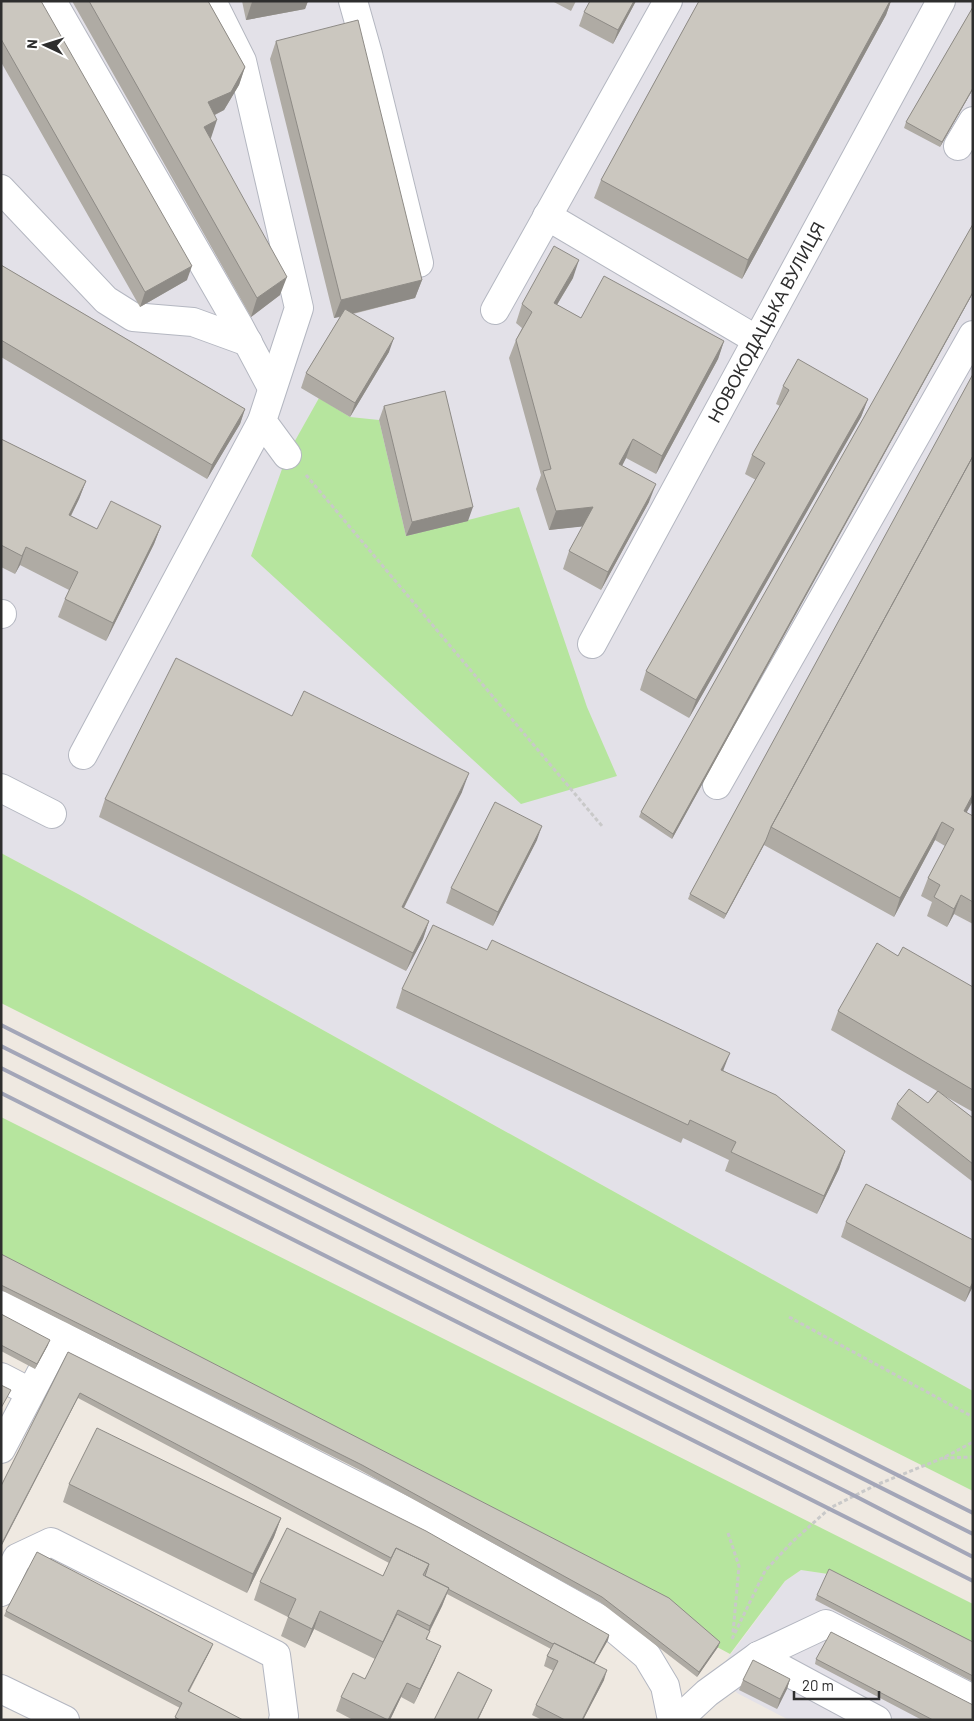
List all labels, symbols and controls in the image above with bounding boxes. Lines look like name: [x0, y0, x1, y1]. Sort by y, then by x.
north arrow: [20, 20, 70, 70]
text: N: [23, 39, 40, 49]
street label: НОВОКОДАЦЬКА ВУЛИЦЯ: [702, 218, 829, 426]
scale bar: [794, 1668, 879, 1700]
text: 20 m: [802, 1676, 834, 1694]

